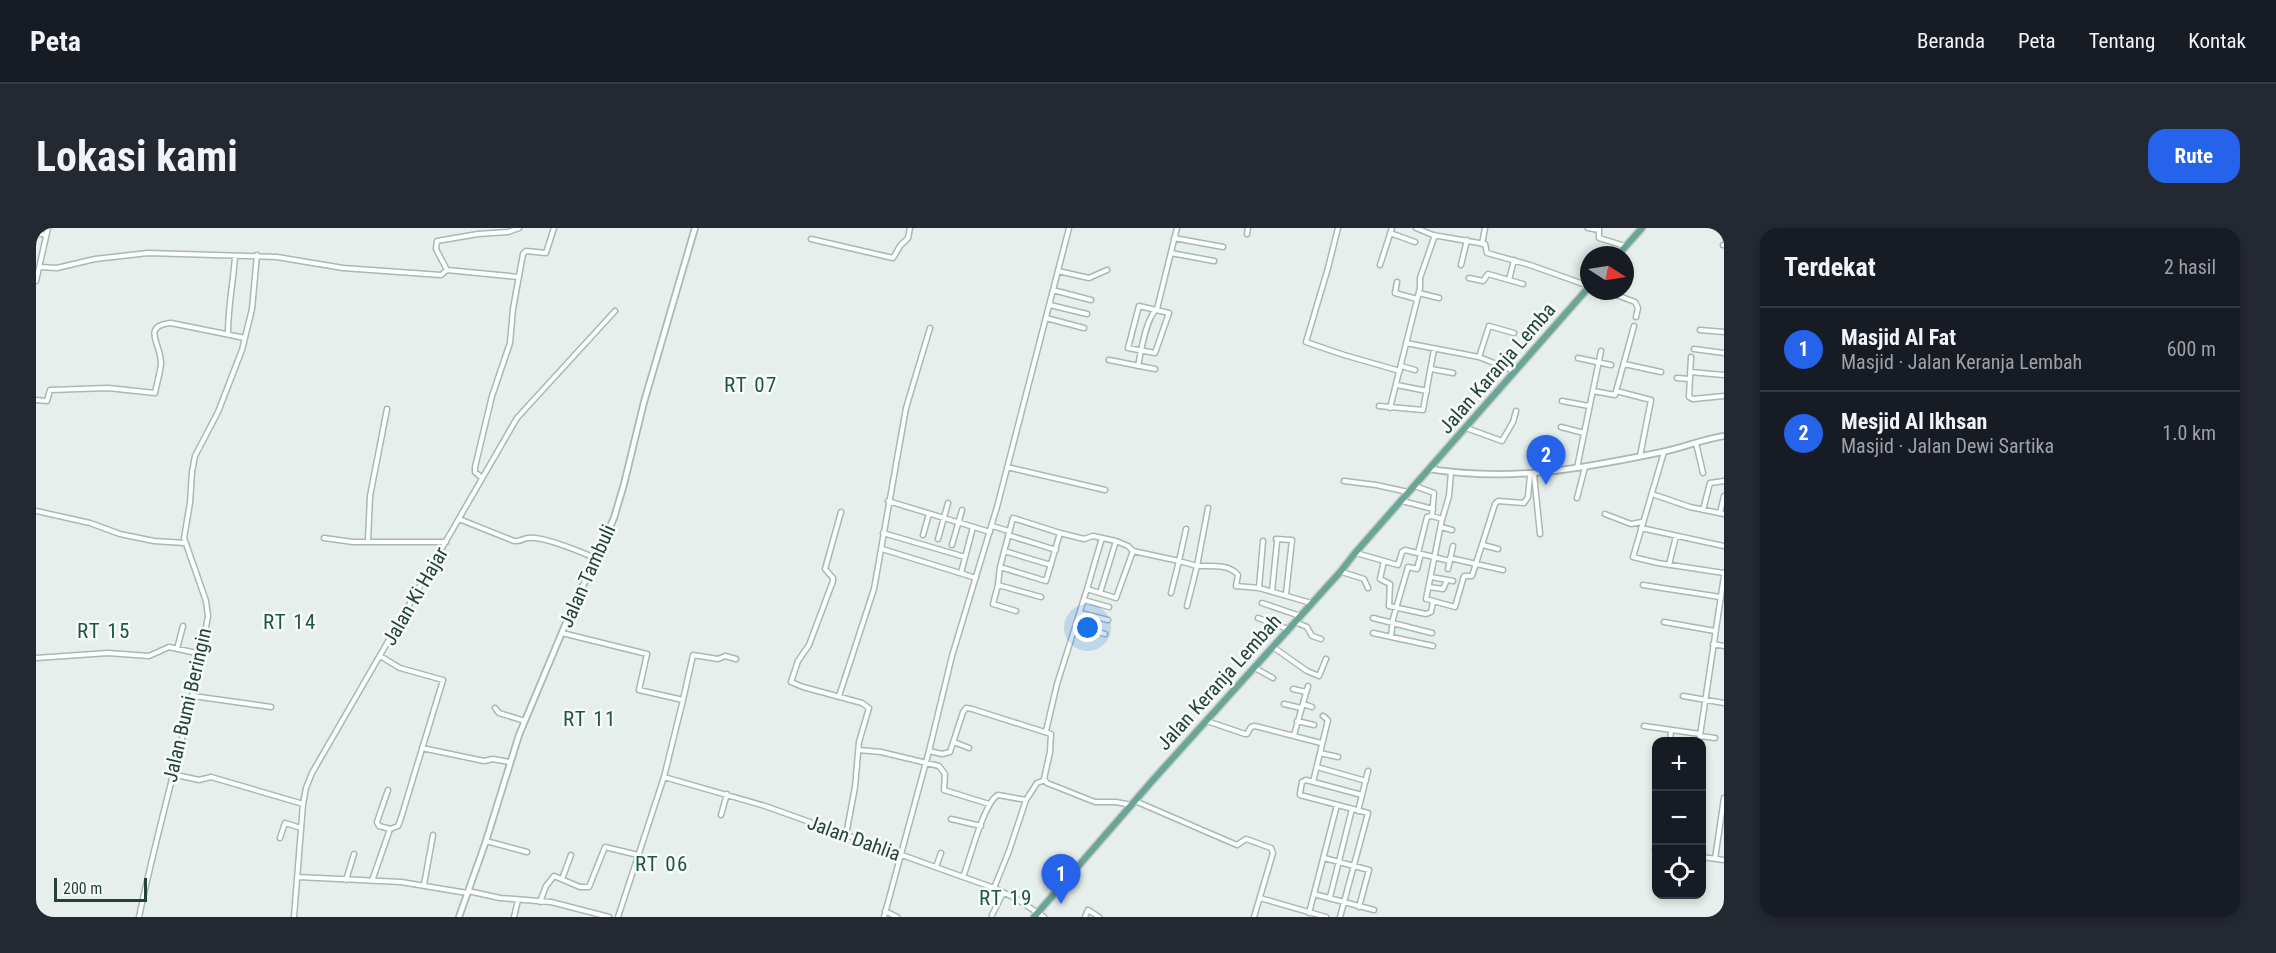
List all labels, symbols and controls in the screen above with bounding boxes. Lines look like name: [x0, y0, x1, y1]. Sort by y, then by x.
text: Peta: [30, 25, 81, 58]
text: Beranda: [1917, 29, 1985, 53]
text: Peta: [2018, 29, 2056, 53]
text: Tentang: [2089, 29, 2155, 53]
text: Kontak: [2188, 29, 2246, 53]
button: Rute: [2148, 129, 2240, 183]
text: Lokasi kami: [36, 132, 238, 181]
north arrow: [1580, 246, 1634, 300]
text: Terdekat: [1784, 252, 1876, 282]
text: 2 hasil: [2164, 255, 2216, 279]
street label: Jalan Karanja Lemba: [1434, 298, 1560, 438]
text: Masjid Al Fat: [1841, 325, 1956, 350]
text: 1: [1798, 337, 1809, 361]
text: 600 m: [2167, 337, 2216, 361]
text: Masjid · Jalan Keranja Lembah: [1841, 350, 2082, 374]
district label: RT 07: [724, 373, 778, 397]
text: Mesjid Al Ikhsan: [1841, 409, 1987, 434]
text: 2: [1798, 421, 1809, 445]
text: 1.0 km: [2162, 421, 2216, 445]
text: Masjid · Jalan Dewi Sartika: [1841, 434, 2054, 458]
pin: 2: [1526, 436, 1566, 485]
street label: Jalan Tambuli: [554, 521, 620, 631]
street label: Jalan Ki Hajar: [377, 542, 453, 650]
street label: Jalan Keranja Lembah: [1152, 609, 1286, 755]
district label: RT 14: [263, 610, 317, 634]
your location: [1073, 613, 1102, 642]
district label: RT 15: [77, 619, 131, 643]
street label: Jalan Bumi Beringin: [158, 626, 216, 784]
district label: RT 11: [563, 707, 617, 731]
map controls: [1652, 737, 1706, 899]
button: +: [1652, 737, 1706, 791]
button: −: [1652, 791, 1706, 845]
street label: Jalan Dahlia: [804, 810, 904, 866]
button: locate: [1652, 845, 1706, 899]
district label: RT 06: [635, 852, 689, 876]
pin: 1: [1042, 854, 1080, 904]
scale bar: [54, 875, 147, 902]
text: 200 m: [63, 879, 102, 898]
district label: RT 19: [979, 886, 1033, 910]

